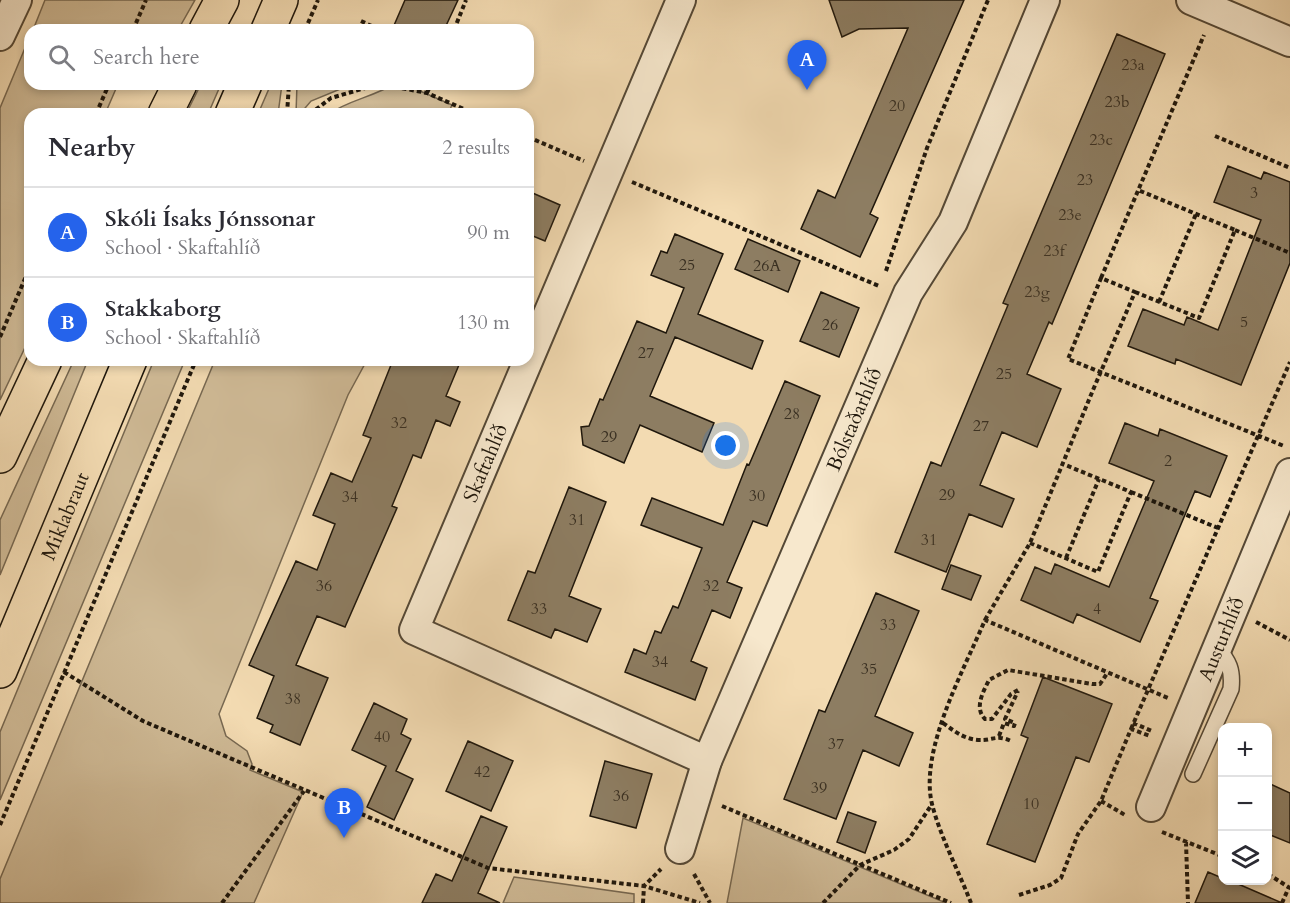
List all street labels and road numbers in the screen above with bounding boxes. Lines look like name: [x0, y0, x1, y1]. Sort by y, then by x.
street label: Bólstaðarhlíð: [820, 364, 888, 475]
street label: Skaftahlíð: [457, 420, 514, 507]
street label: Miklabraut: [35, 467, 96, 564]
street label: Austurhlíð: [1192, 593, 1251, 685]

